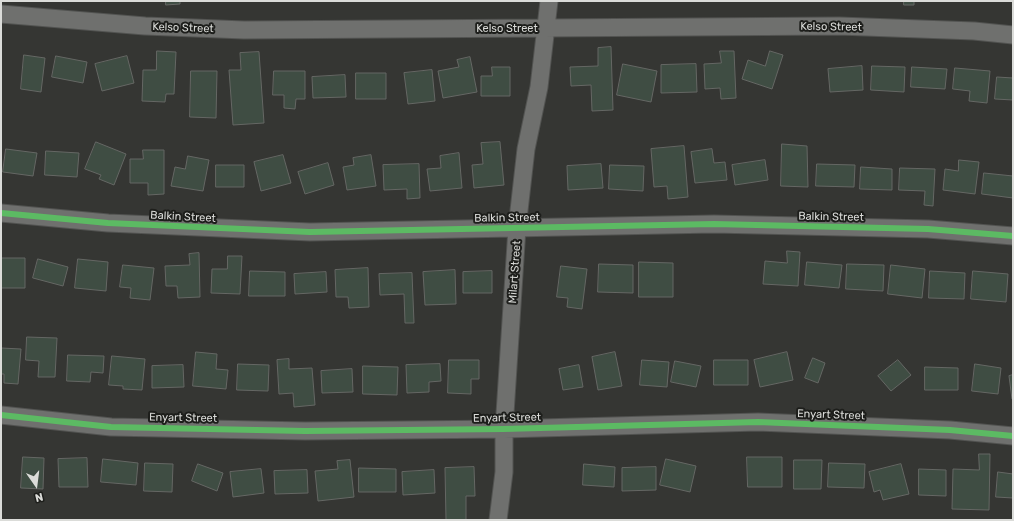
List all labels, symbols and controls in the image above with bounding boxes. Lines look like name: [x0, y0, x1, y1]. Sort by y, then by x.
street label: Kelso Street: [152, 20, 214, 36]
street label: Kelso Street: [800, 20, 862, 34]
street label: Kelso Street: [476, 22, 538, 36]
street label: Balkin Street: [150, 209, 216, 225]
street label: Balkin Street: [798, 210, 864, 224]
street label: Balkin Street: [474, 211, 540, 225]
street label: Milart Street: [506, 240, 524, 304]
street label: Enyart Street: [797, 407, 865, 423]
street label: Enyart Street: [149, 411, 217, 425]
street label: Enyart Street: [473, 411, 541, 425]
north arrow: [16, 465, 56, 505]
text: N: [34, 490, 44, 504]

